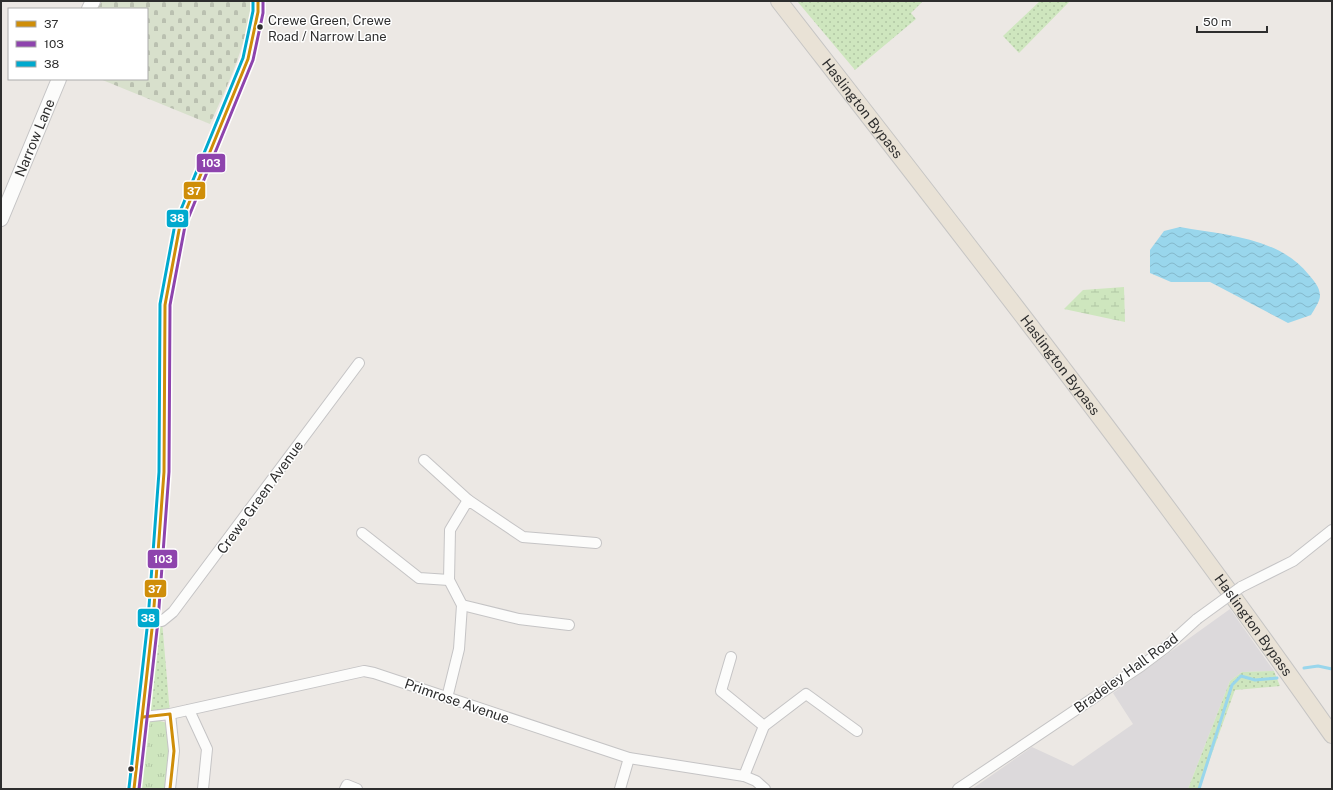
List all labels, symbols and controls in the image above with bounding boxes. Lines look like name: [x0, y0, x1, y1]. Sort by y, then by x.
legend: [8, 8, 148, 80]
scale bar: [1197, 8, 1267, 34]
place label: Crewe Green, Crewe Road / Narrow Lane: [268, 13, 391, 44]
text: 50 m: [1203, 15, 1231, 29]
text: 37: [44, 17, 59, 31]
marker: Crewe Green, Crewe Road / Narrow Lane: [255, 22, 265, 32]
text: 103: [44, 37, 64, 51]
street label: Haslington Bypass: [819, 55, 906, 161]
text: 38: [44, 57, 59, 71]
street label: Narrow Lane: [11, 96, 58, 179]
line badge: 103: [196, 153, 226, 173]
text: 103: [201, 157, 221, 169]
line badge: 37: [183, 181, 206, 200]
text: 37: [187, 185, 201, 197]
line badge: 38: [166, 209, 189, 228]
text: 38: [170, 212, 184, 224]
street label: Haslington Bypass: [1017, 312, 1103, 418]
street label: Crewe Green Avenue: [214, 437, 306, 557]
line badge: 103: [147, 549, 178, 569]
text: 103: [153, 553, 173, 565]
street label: Haslington Bypass: [1211, 571, 1296, 679]
line badge: 37: [144, 579, 167, 598]
text: 37: [148, 583, 162, 595]
line badge: 38: [137, 608, 160, 628]
text: 38: [141, 612, 155, 624]
street label: Bradeley Hall Road: [1071, 630, 1181, 716]
street label: Primrose Avenue: [403, 676, 512, 726]
unlabelled marker: [126, 764, 136, 774]

